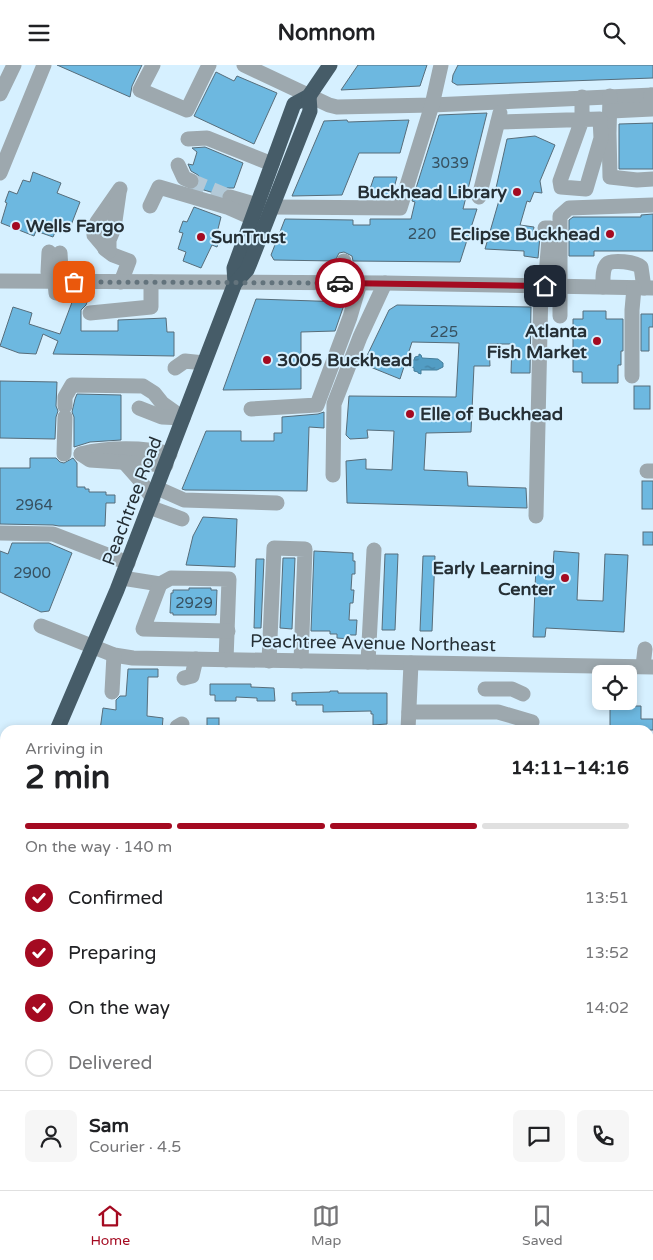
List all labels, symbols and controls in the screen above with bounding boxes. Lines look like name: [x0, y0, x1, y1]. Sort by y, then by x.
icon: menu: [25, 19, 53, 47]
icon: search: [600, 19, 628, 47]
text: Nomnom: [278, 20, 375, 46]
house number: 3039: [431, 154, 469, 172]
place label: Buckhead Library: [357, 181, 507, 203]
marker: Buckhead Library: [511, 186, 523, 198]
place label: Wells Fargo: [26, 215, 125, 237]
marker: Wells Fargo: [10, 220, 22, 232]
place label: Eclipse Buckhead: [450, 223, 600, 245]
house number: 220: [408, 225, 436, 243]
place label: SunTrust: [211, 226, 286, 248]
marker: Eclipse Buckhead: [604, 228, 616, 240]
marker: SunTrust: [195, 231, 207, 243]
courier: [315, 258, 365, 308]
pin: [53, 261, 95, 303]
pin: [524, 265, 566, 307]
icon: bag: [60, 268, 88, 296]
icon: car: [326, 269, 354, 297]
icon: home: [531, 272, 559, 300]
place label: Atlanta Fish Market: [486, 320, 587, 363]
house number: 225: [430, 323, 458, 341]
marker: Atlanta Fish Market: [591, 335, 603, 347]
place label: 3005 Buckhead: [277, 349, 412, 371]
marker: 3005 Buckhead: [261, 354, 273, 366]
place label: Elle of Buckhead: [420, 403, 563, 425]
marker: Elle of Buckhead: [404, 408, 416, 420]
street label: Peachtree Road: [97, 433, 167, 569]
house number: 2964: [15, 496, 53, 514]
place label: Early Learning Center: [432, 557, 556, 600]
house number: 2900: [13, 564, 51, 582]
marker: Early Learning Center: [559, 572, 571, 584]
house number: 2929: [175, 594, 213, 612]
street label: Peachtree Avenue Northeast: [250, 630, 496, 656]
map controls: [592, 665, 637, 710]
button: locate: [592, 665, 637, 710]
text: Arriving in: [25, 739, 103, 759]
text: 14:11–14:16: [511, 757, 629, 779]
text: 2 min: [25, 759, 110, 797]
text: On the way · 140 m: [25, 837, 172, 857]
icon: check: [25, 884, 53, 912]
text: Confirmed: [68, 887, 163, 909]
text: 13:51: [585, 888, 629, 908]
icon: check: [25, 939, 53, 967]
text: Preparing: [68, 942, 157, 964]
text: 13:52: [585, 943, 629, 963]
icon: check: [25, 994, 53, 1022]
text: On the way: [68, 997, 170, 1019]
text: 14:02: [585, 998, 629, 1018]
text: Delivered: [68, 1052, 153, 1074]
button: person: [25, 1110, 77, 1162]
button: chat: [513, 1110, 565, 1162]
button: phone: [577, 1110, 629, 1162]
text: Sam: [89, 1115, 129, 1137]
text: Courier · 4.5: [89, 1137, 181, 1157]
tab: Home: [90, 1202, 130, 1249]
tab: Map: [311, 1202, 341, 1249]
tab: Saved: [522, 1202, 563, 1249]

